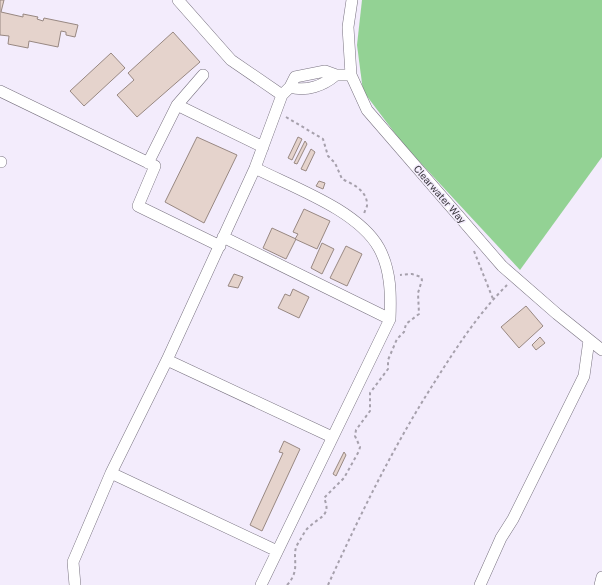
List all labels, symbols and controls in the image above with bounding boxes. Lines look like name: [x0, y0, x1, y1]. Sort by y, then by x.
street label: Clearwater Way: [411, 162, 469, 226]

